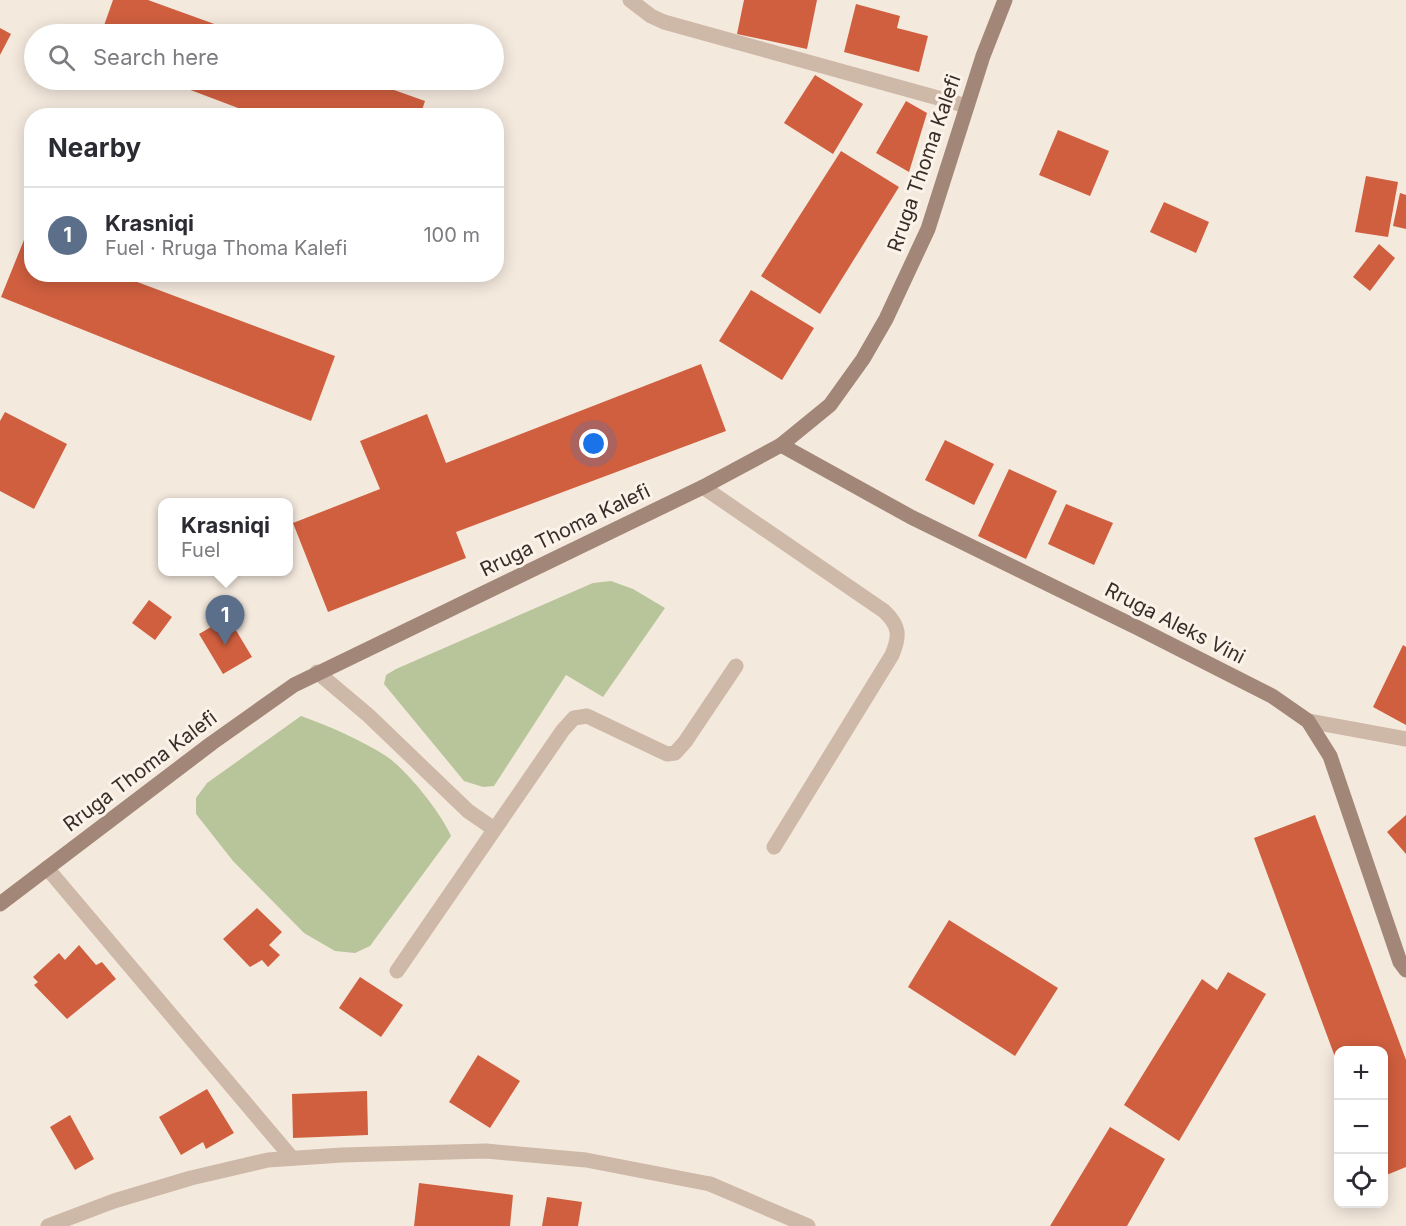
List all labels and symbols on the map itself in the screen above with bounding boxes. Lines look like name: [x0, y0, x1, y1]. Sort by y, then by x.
street label: Rruga Thoma Kalefi: [882, 71, 966, 255]
your location: [579, 429, 608, 458]
street label: Rruga Thoma Kalefi: [476, 478, 654, 582]
street label: Rruga Aleks Vini: [1101, 577, 1249, 669]
pin: 1: [206, 596, 244, 645]
street label: Rruga Thoma Kalefi: [59, 705, 221, 837]

